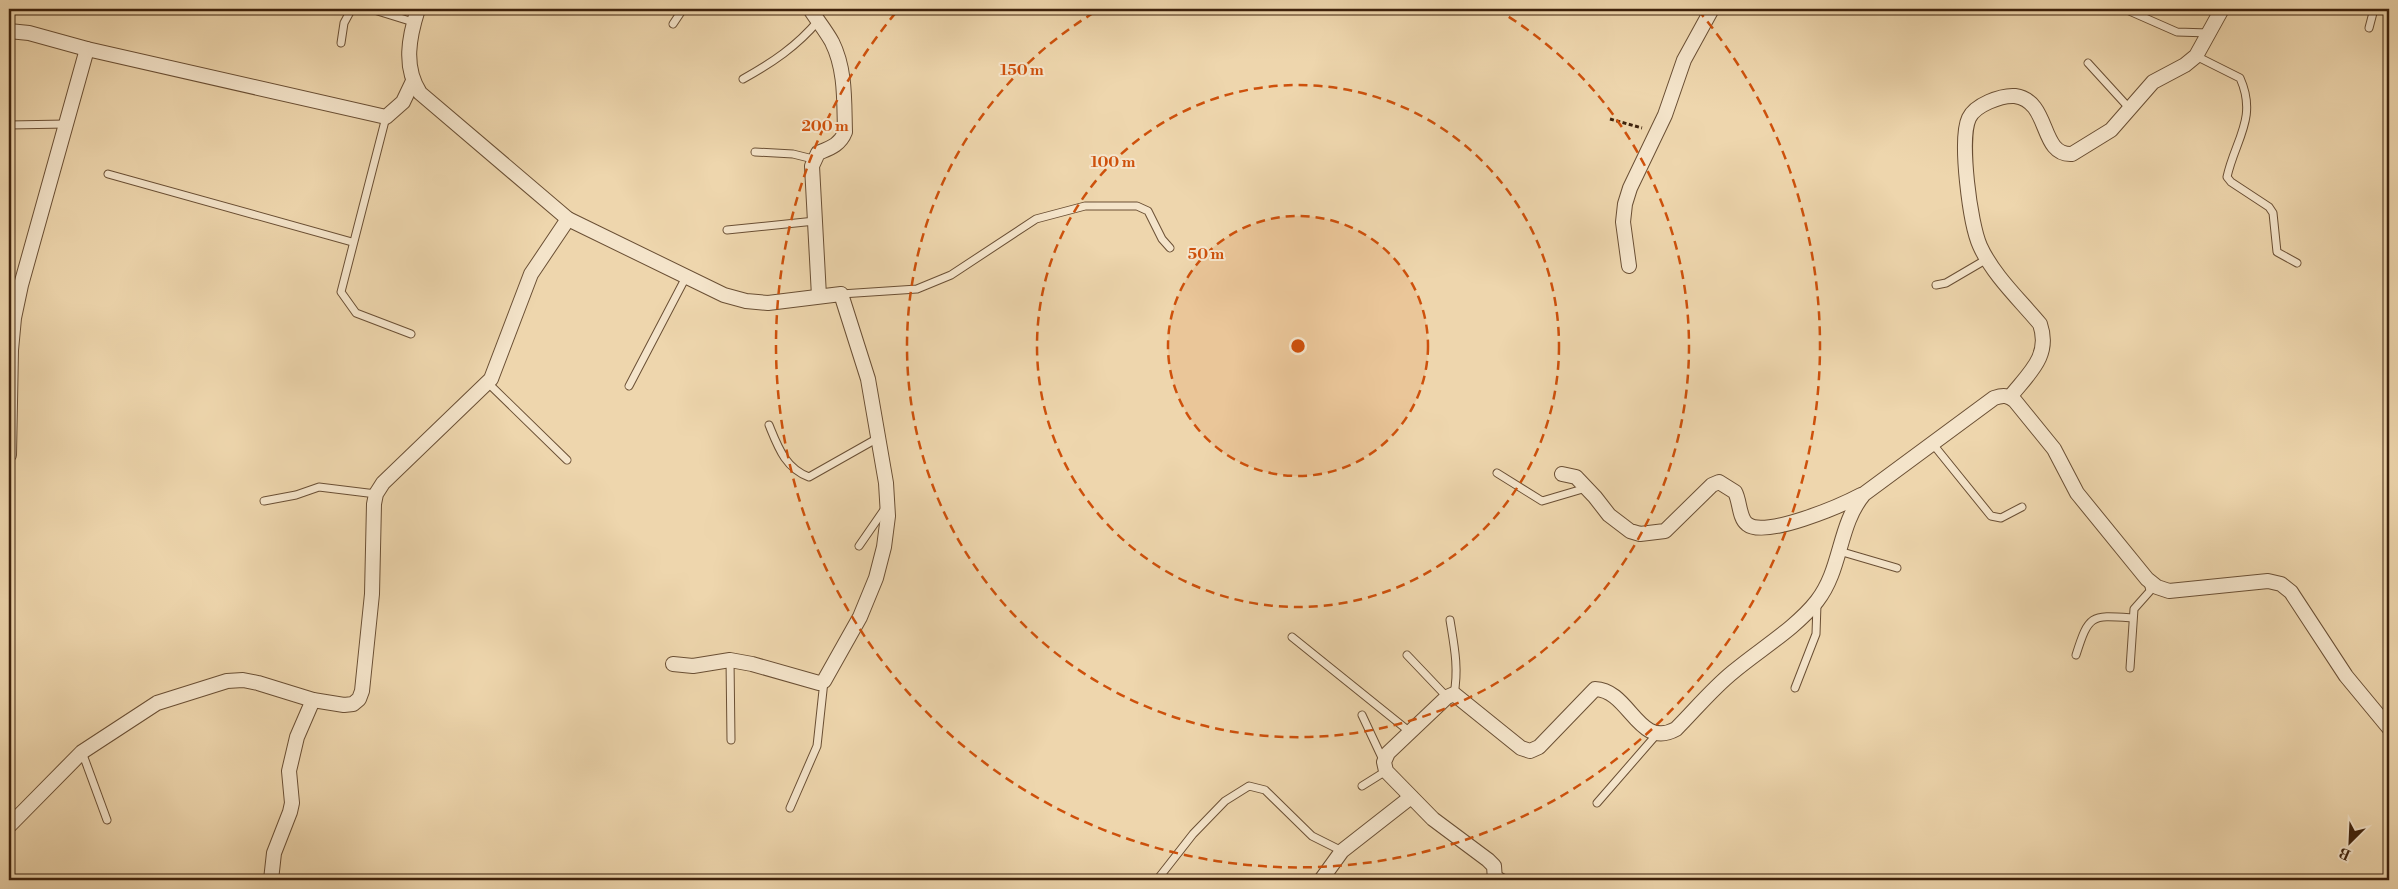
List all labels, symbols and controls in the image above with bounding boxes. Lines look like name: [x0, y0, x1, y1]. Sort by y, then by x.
text: 150 m: [1000, 61, 1044, 80]
text: 200 m: [801, 117, 849, 136]
text: 100 m: [1091, 153, 1136, 172]
text: 50 m: [1188, 245, 1224, 264]
centre of rings: [1289, 337, 1307, 355]
north arrow: [2326, 816, 2376, 866]
text: B: [2337, 843, 2354, 863]

